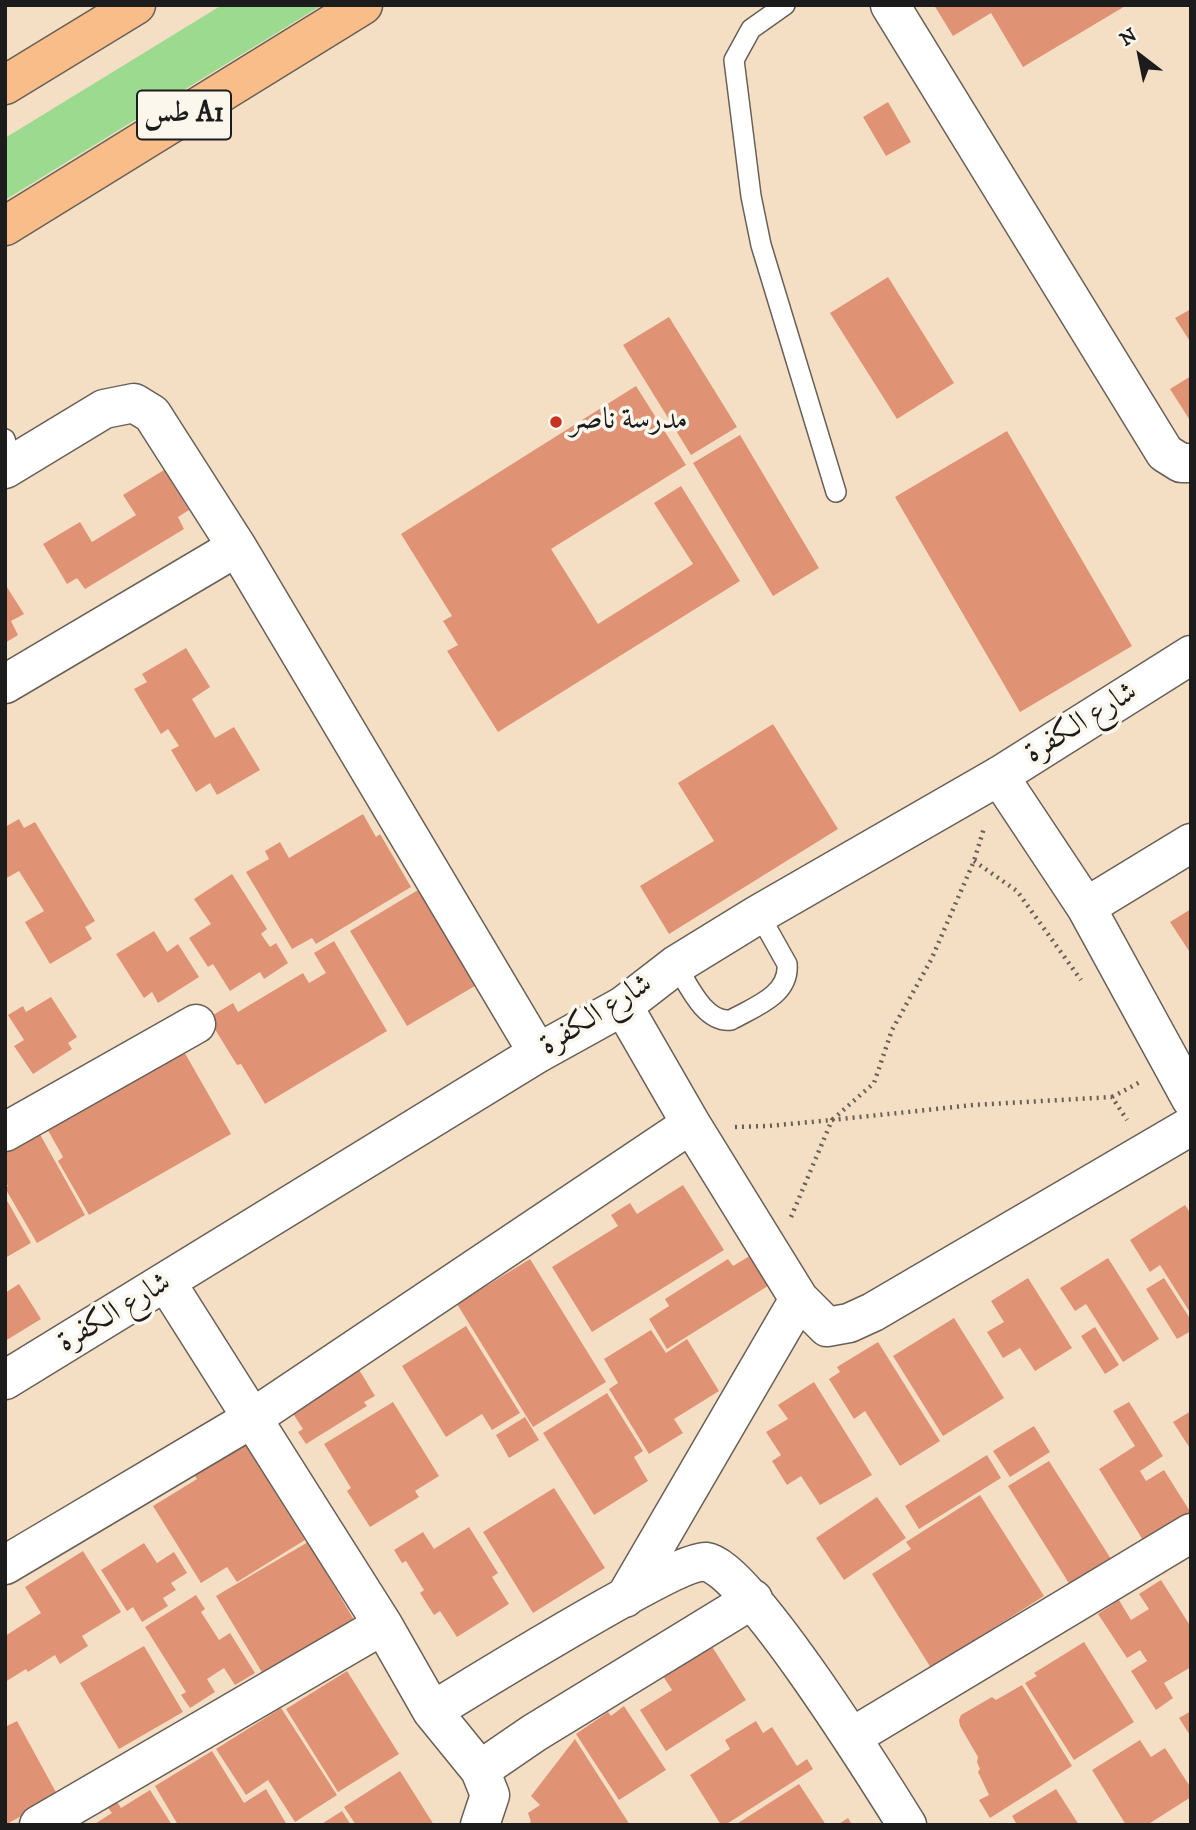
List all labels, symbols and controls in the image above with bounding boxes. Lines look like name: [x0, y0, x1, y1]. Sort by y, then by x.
north arrow: [1105, 21, 1175, 91]
text: N: [1116, 24, 1141, 52]
road number: طس A1: [137, 90, 231, 140]
place label: مدرسة ناصر: [570, 404, 688, 440]
marker: مدرسة ناصر: [548, 414, 564, 430]
street label: شارع الكفرة: [1019, 675, 1145, 773]
street label: شارع الكفرة: [534, 967, 660, 1065]
street label: شارع الكفرة: [52, 1266, 178, 1362]

